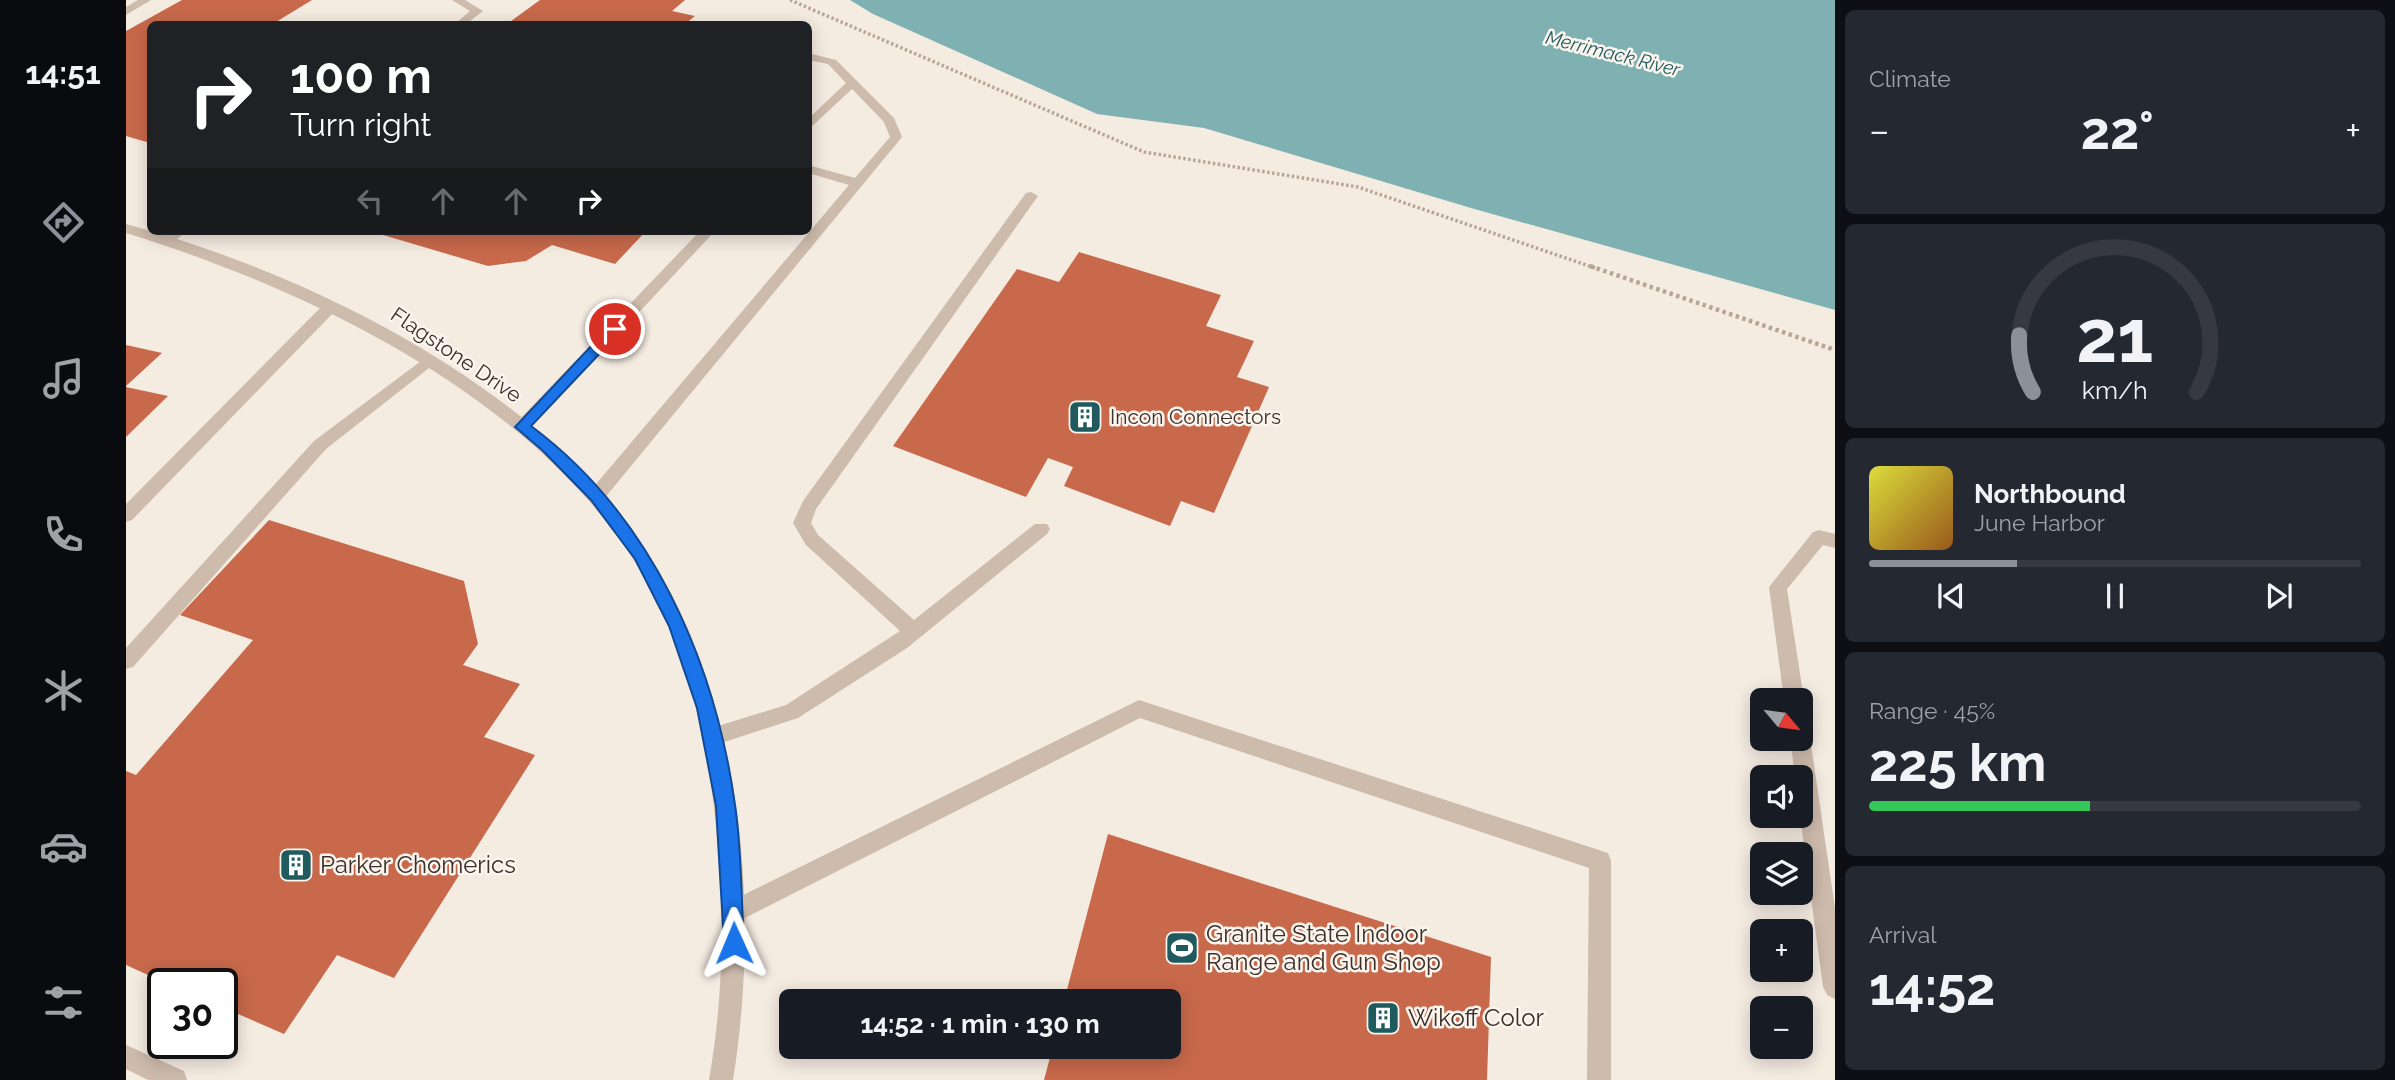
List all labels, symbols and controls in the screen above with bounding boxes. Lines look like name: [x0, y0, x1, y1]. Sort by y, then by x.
water label: Merrimack River: [1544, 26, 1684, 81]
text: 100 m: [290, 47, 432, 104]
icon: right: [175, 49, 266, 140]
text: 14:51: [25, 54, 101, 91]
text: Climate: [1869, 65, 1951, 92]
text: 22°: [2081, 100, 2154, 161]
text: Turn right: [290, 106, 431, 143]
text: −: [1869, 108, 1889, 153]
text: +: [2345, 108, 2361, 153]
icon: left: [351, 182, 389, 220]
icon: ahead: [424, 182, 462, 220]
icon: ahead: [497, 182, 535, 220]
icon: right: [570, 182, 608, 220]
icon: directions: [39, 198, 88, 247]
text: 21: [2076, 294, 2154, 379]
pin: [585, 299, 645, 359]
street label: Flagstone Drive: [386, 302, 526, 407]
icon: arrive: [596, 310, 634, 348]
icon: music: [39, 354, 88, 403]
text: km/h: [2082, 375, 2148, 405]
building icon: Incon Connectors: [1066, 398, 1104, 436]
place label: Incon Connectors: [1110, 404, 1281, 429]
text: Northbound: [1974, 479, 2126, 509]
text: June Harbor: [1974, 509, 2105, 536]
icon: phone: [39, 510, 88, 559]
icon: previous: [1932, 577, 1970, 615]
icon: pause: [2096, 577, 2134, 615]
icon: next: [2260, 577, 2298, 615]
icon: climate: [39, 666, 88, 715]
north arrow: [1750, 688, 1813, 751]
map controls: [1750, 688, 1813, 1059]
text: Range · 45%: [1869, 697, 1995, 724]
text: 225 km: [1869, 732, 2046, 793]
button: sound: [1750, 765, 1813, 828]
icon: car: [39, 822, 88, 871]
button: layers: [1750, 842, 1813, 905]
building icon: Parker Chomerics: [277, 846, 315, 884]
place label: Parker Chomerics: [320, 850, 516, 879]
position arrow: [697, 906, 771, 980]
place label: Granite State Indoor Range and Gun Shop: [1206, 919, 1441, 976]
button: +: [1750, 919, 1813, 982]
text: Arrival: [1869, 921, 1936, 948]
sports icon: Granite State Indoor Range and Gun Shop: [1163, 929, 1201, 967]
text: 14:52: [1869, 956, 1995, 1017]
speed limit sign: 30: [147, 968, 238, 1059]
icon: filters: [39, 978, 88, 1027]
button: −: [1750, 996, 1813, 1059]
building icon: Wikoff Color: [1364, 999, 1402, 1037]
place label: Wikoff Color: [1408, 1003, 1545, 1032]
text: 14:52 · 1 min · 130 m: [860, 1009, 1100, 1039]

